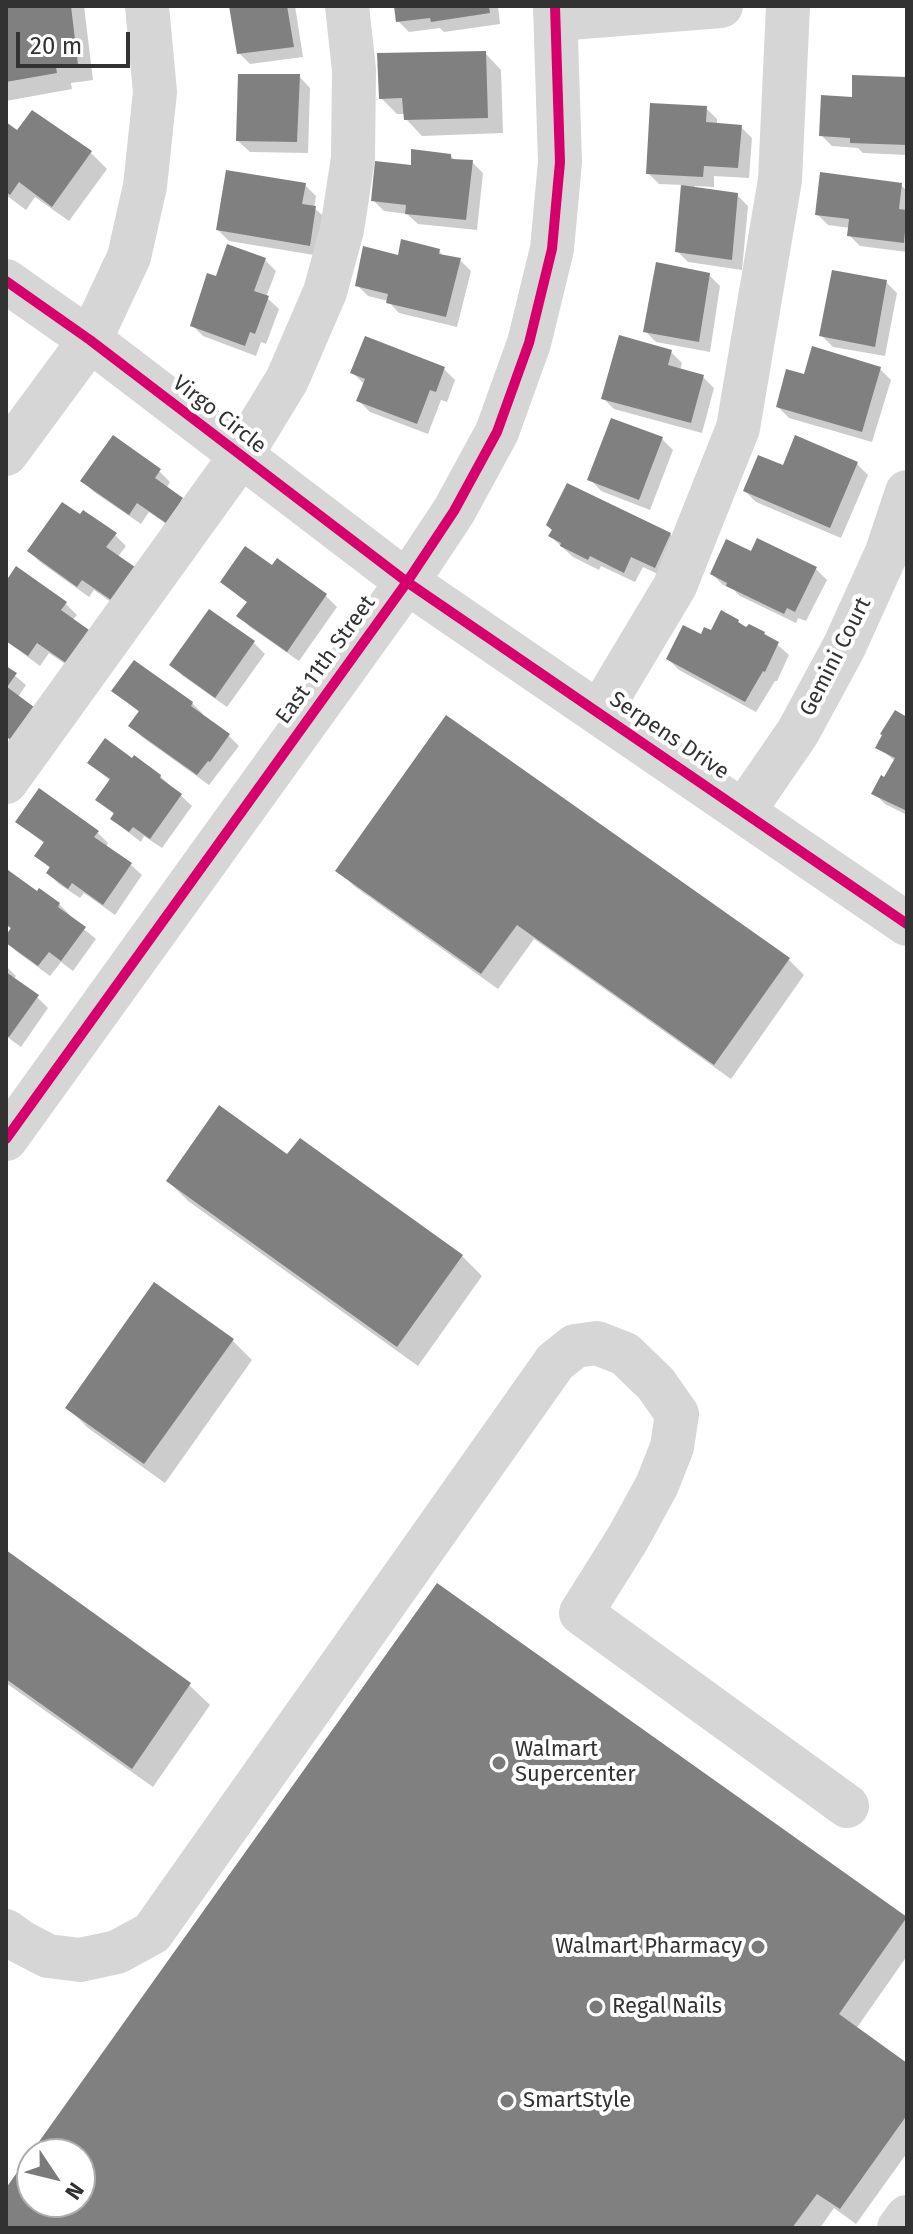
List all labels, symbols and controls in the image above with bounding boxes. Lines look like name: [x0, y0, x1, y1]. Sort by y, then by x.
scale bar: [20, 16, 134, 66]
text: 20 m: [30, 32, 82, 60]
street label: Virgo Circle: [167, 370, 271, 460]
street label: East 11th Street: [271, 591, 381, 729]
street label: Gemini Court: [795, 593, 877, 721]
street label: Serpens Drive: [604, 686, 734, 786]
place label: Walmart Supercenter: [515, 1737, 636, 1788]
marker: Walmart Supercenter: [490, 1754, 508, 1772]
place label: Walmart Pharmacy: [555, 1934, 742, 1960]
marker: Walmart Pharmacy: [749, 1938, 767, 1956]
place label: Regal Nails: [612, 1994, 722, 2020]
marker: Regal Nails: [587, 1998, 605, 2016]
place label: SmartStyle: [523, 2088, 631, 2114]
marker: SmartStyle: [498, 2092, 516, 2110]
north arrow: [16, 2138, 96, 2218]
text: N: [59, 2177, 90, 2205]

